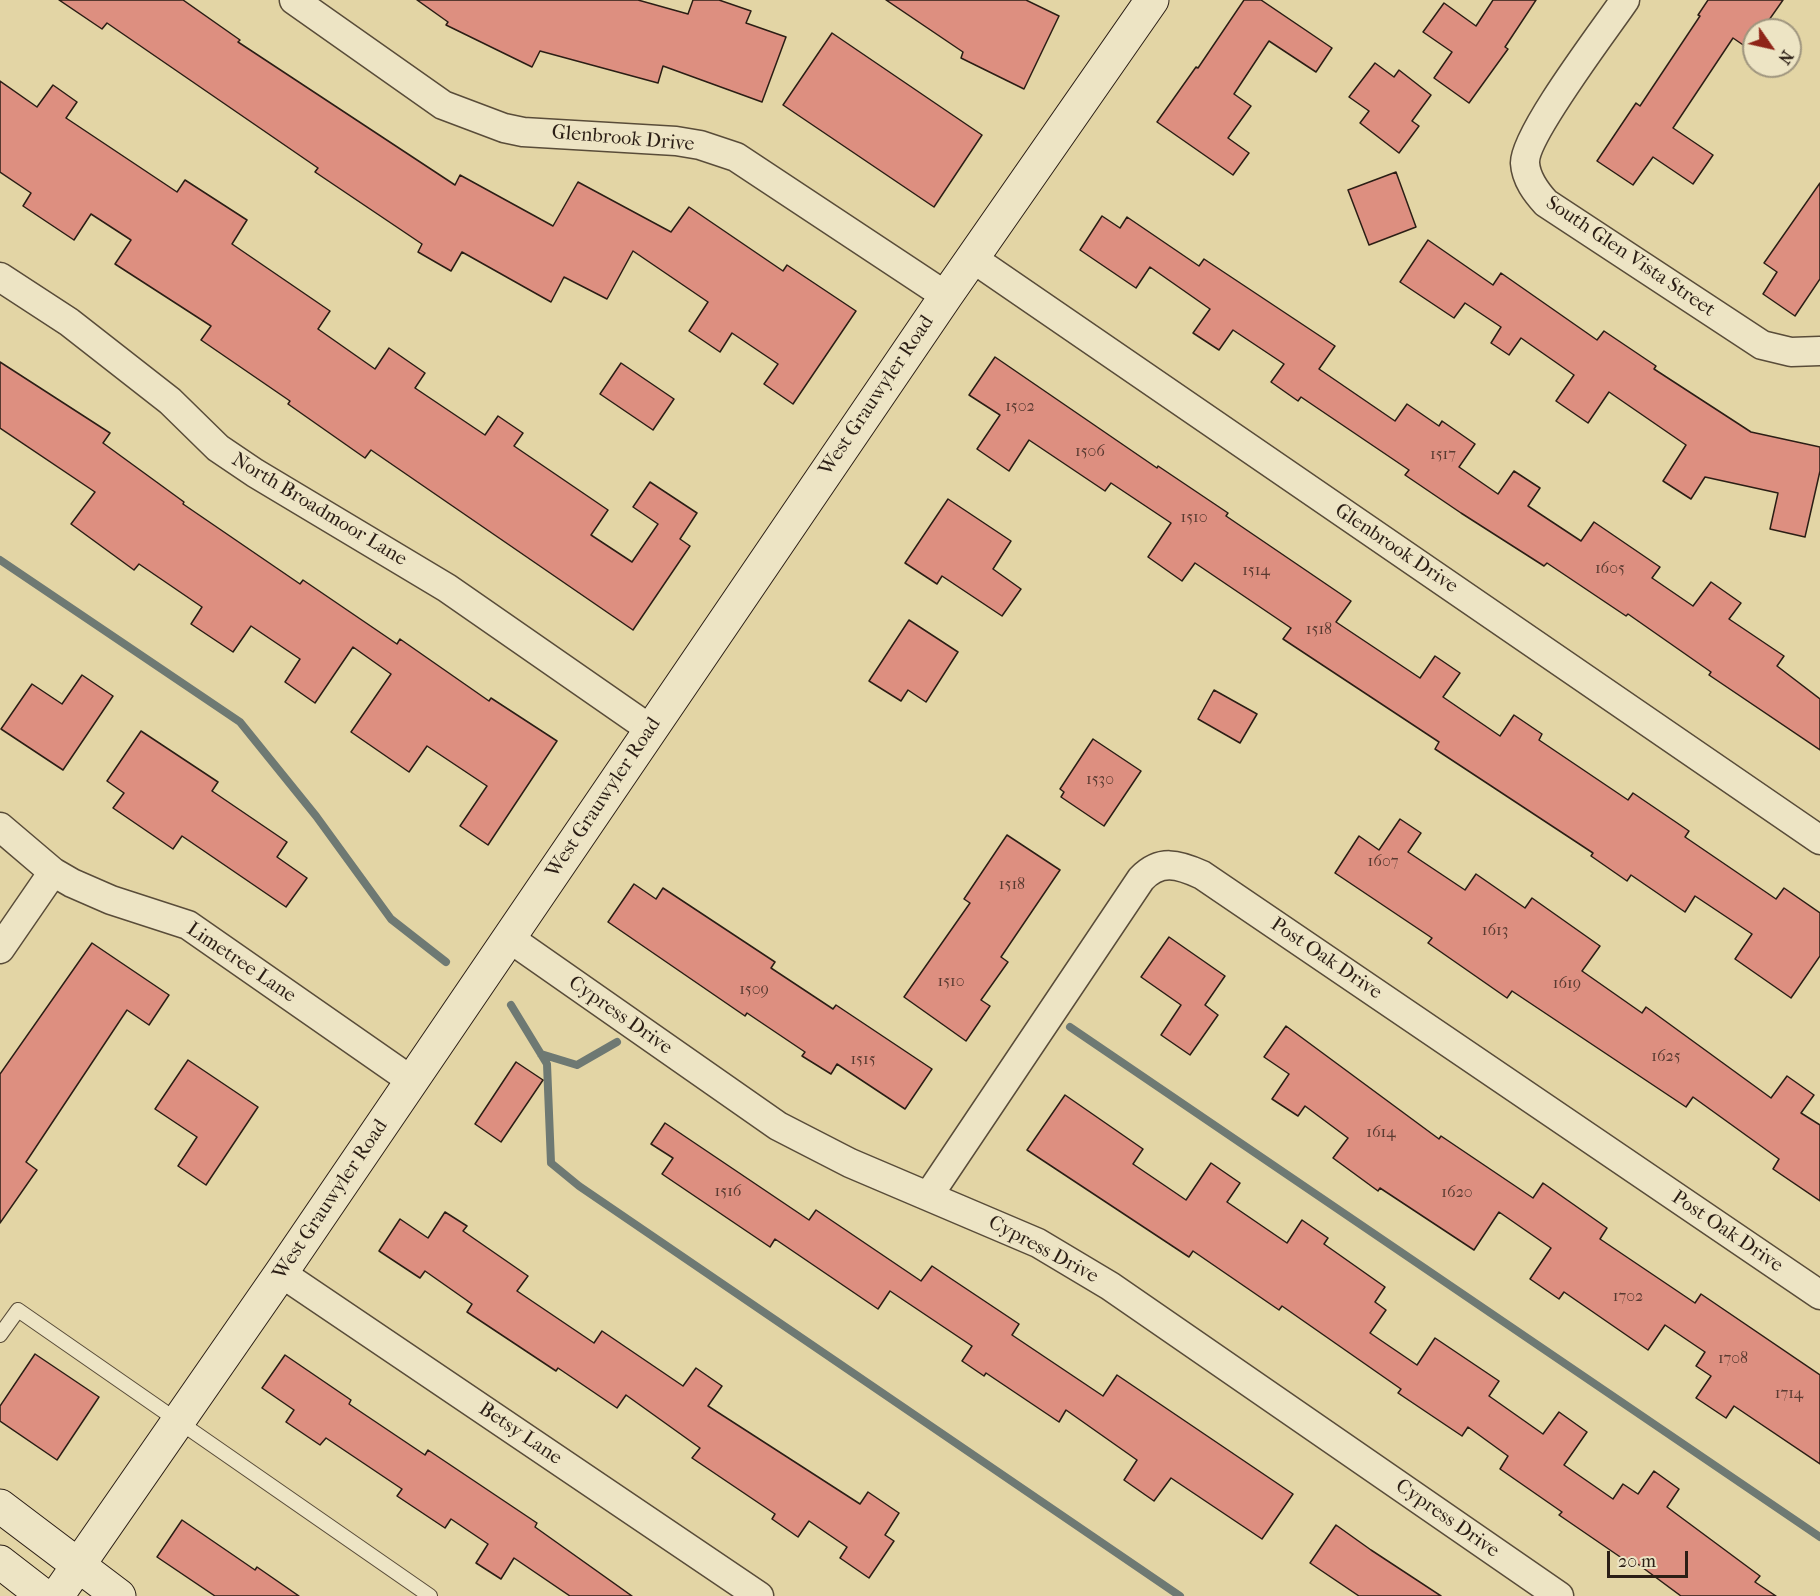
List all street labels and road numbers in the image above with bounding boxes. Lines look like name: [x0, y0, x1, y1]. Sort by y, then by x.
street label: Glenbrook Drive: [551, 121, 695, 157]
street label: South Glen Vista Street: [1541, 191, 1719, 323]
street label: West Grauwyler Road: [814, 311, 940, 481]
street label: North Broadmoor Lane: [227, 448, 411, 572]
street label: Glenbrook Drive: [1330, 499, 1462, 599]
street label: West Grauwyler Road: [541, 713, 667, 883]
street label: Post Oak Drive: [1266, 913, 1386, 1005]
street label: Limetree Lane: [182, 918, 300, 1008]
street label: Cypress Drive: [564, 971, 676, 1061]
street label: West Grauwyler Road: [268, 1115, 394, 1285]
street label: Post Oak Drive: [1667, 1186, 1787, 1278]
street label: Cypress Drive: [984, 1211, 1102, 1289]
street label: Betsy Lane: [474, 1397, 566, 1471]
street label: Cypress Drive: [1391, 1474, 1503, 1564]

